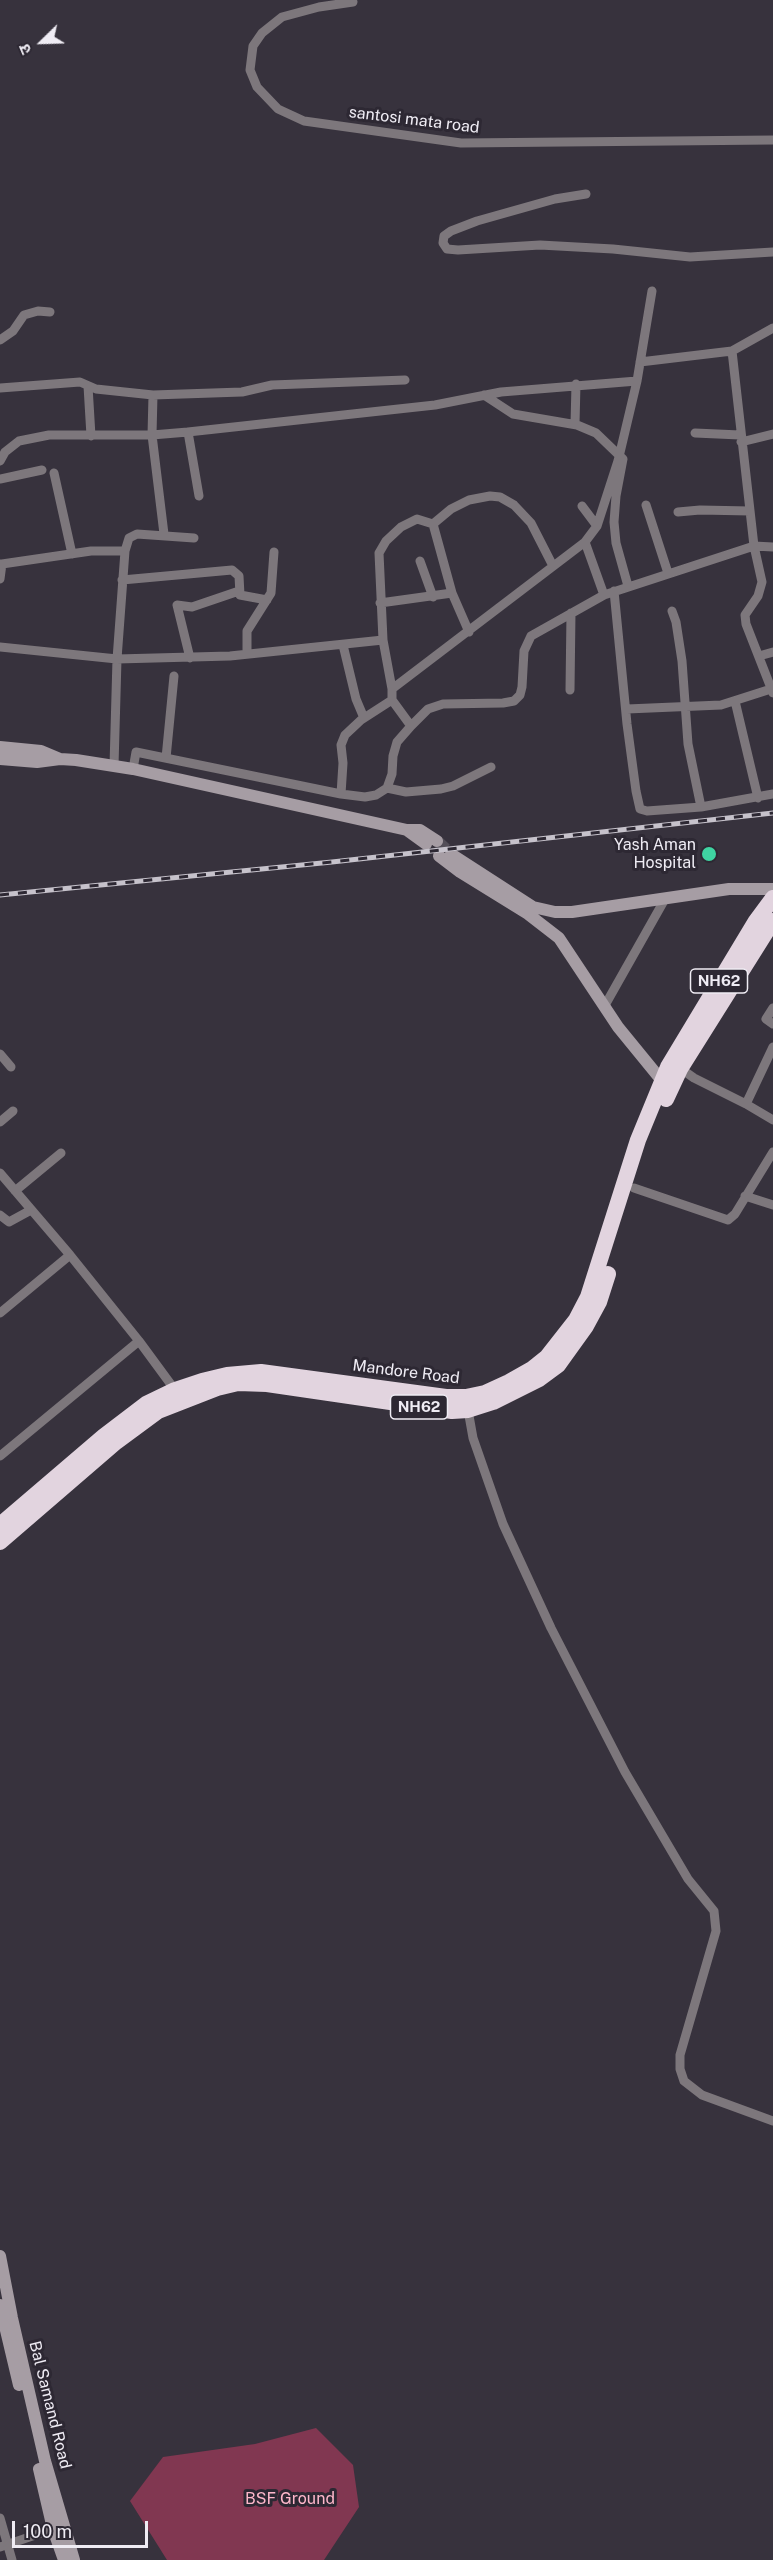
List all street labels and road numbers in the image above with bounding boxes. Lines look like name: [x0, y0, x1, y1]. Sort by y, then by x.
street label: santosi mata road: [348, 102, 480, 138]
road number: NH62: [690, 969, 748, 993]
street label: Mandore Road: [351, 1356, 461, 1388]
road number: NH62: [390, 1395, 448, 1419]
street label: Bal Samand Road: [25, 2339, 75, 2471]

